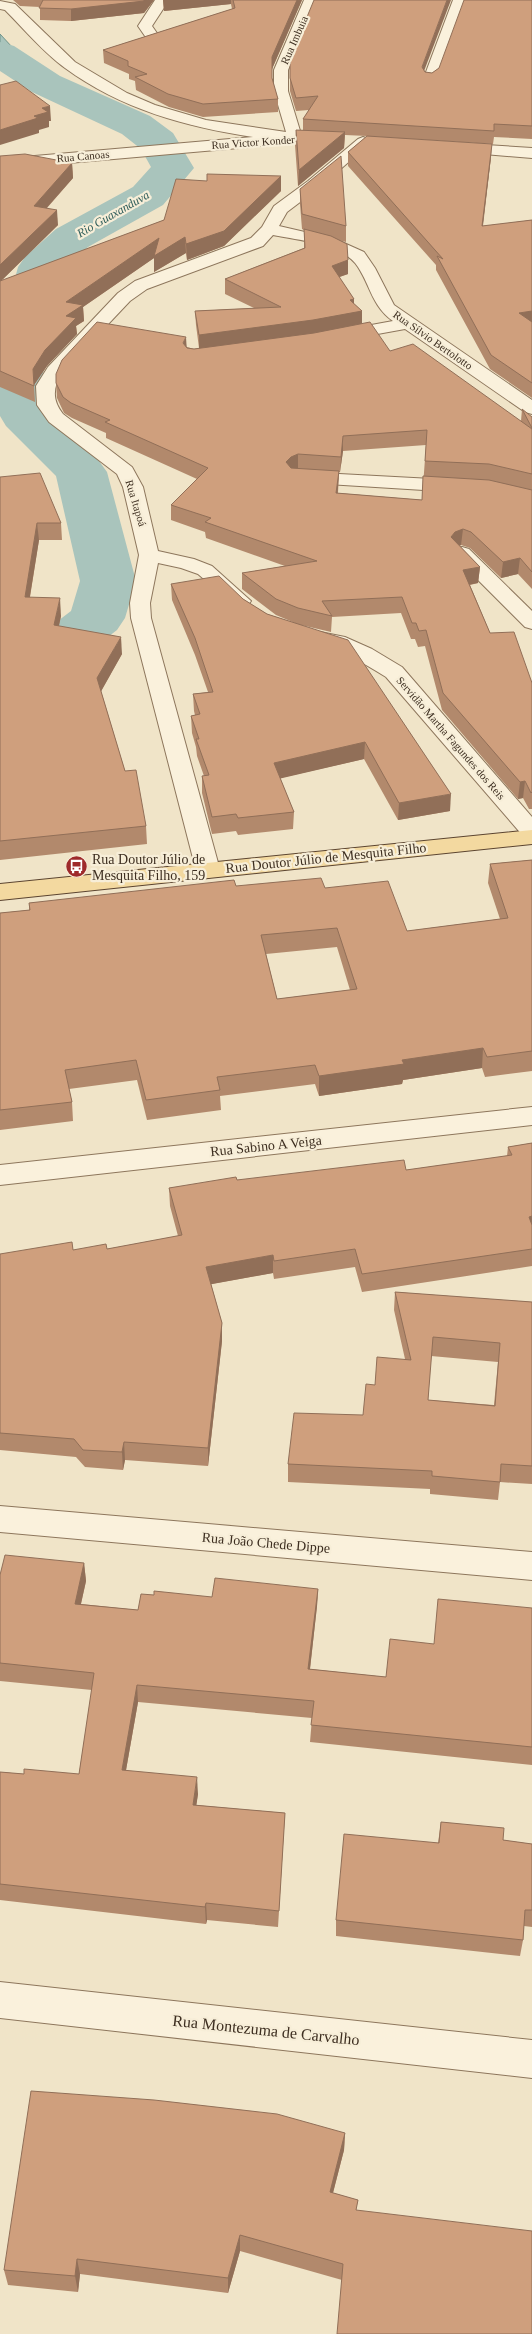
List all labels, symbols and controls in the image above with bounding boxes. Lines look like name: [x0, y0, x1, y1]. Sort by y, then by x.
street label: Rua Imbuia: [278, 14, 310, 66]
street label: Rua Victor Konder: [211, 133, 295, 151]
street label: Rua Canoas: [56, 148, 110, 164]
water label: Rio Guaxanduva: [74, 188, 152, 241]
street label: Rua Sílvio Bertolotto: [391, 308, 475, 372]
street label: Rua Itapoá: [123, 478, 149, 528]
street label: Servidão Martha Fagundes dos Reis: [394, 674, 508, 802]
street label: Rua Doutor Júlio de Mesquita Filho: [225, 840, 427, 876]
place label: Rua Doutor Júlio de Mesquita Filho, 159: [92, 852, 205, 883]
bus stop icon: Rua Doutor Júlio de Mesquita Filho, 159: [64, 855, 88, 879]
street label: Rua Sabino A Veiga: [209, 1133, 323, 1159]
street label: Rua João Chede Dippe: [201, 1530, 331, 1556]
street label: Rua Montezuma de Carvalho: [172, 2012, 360, 2048]

